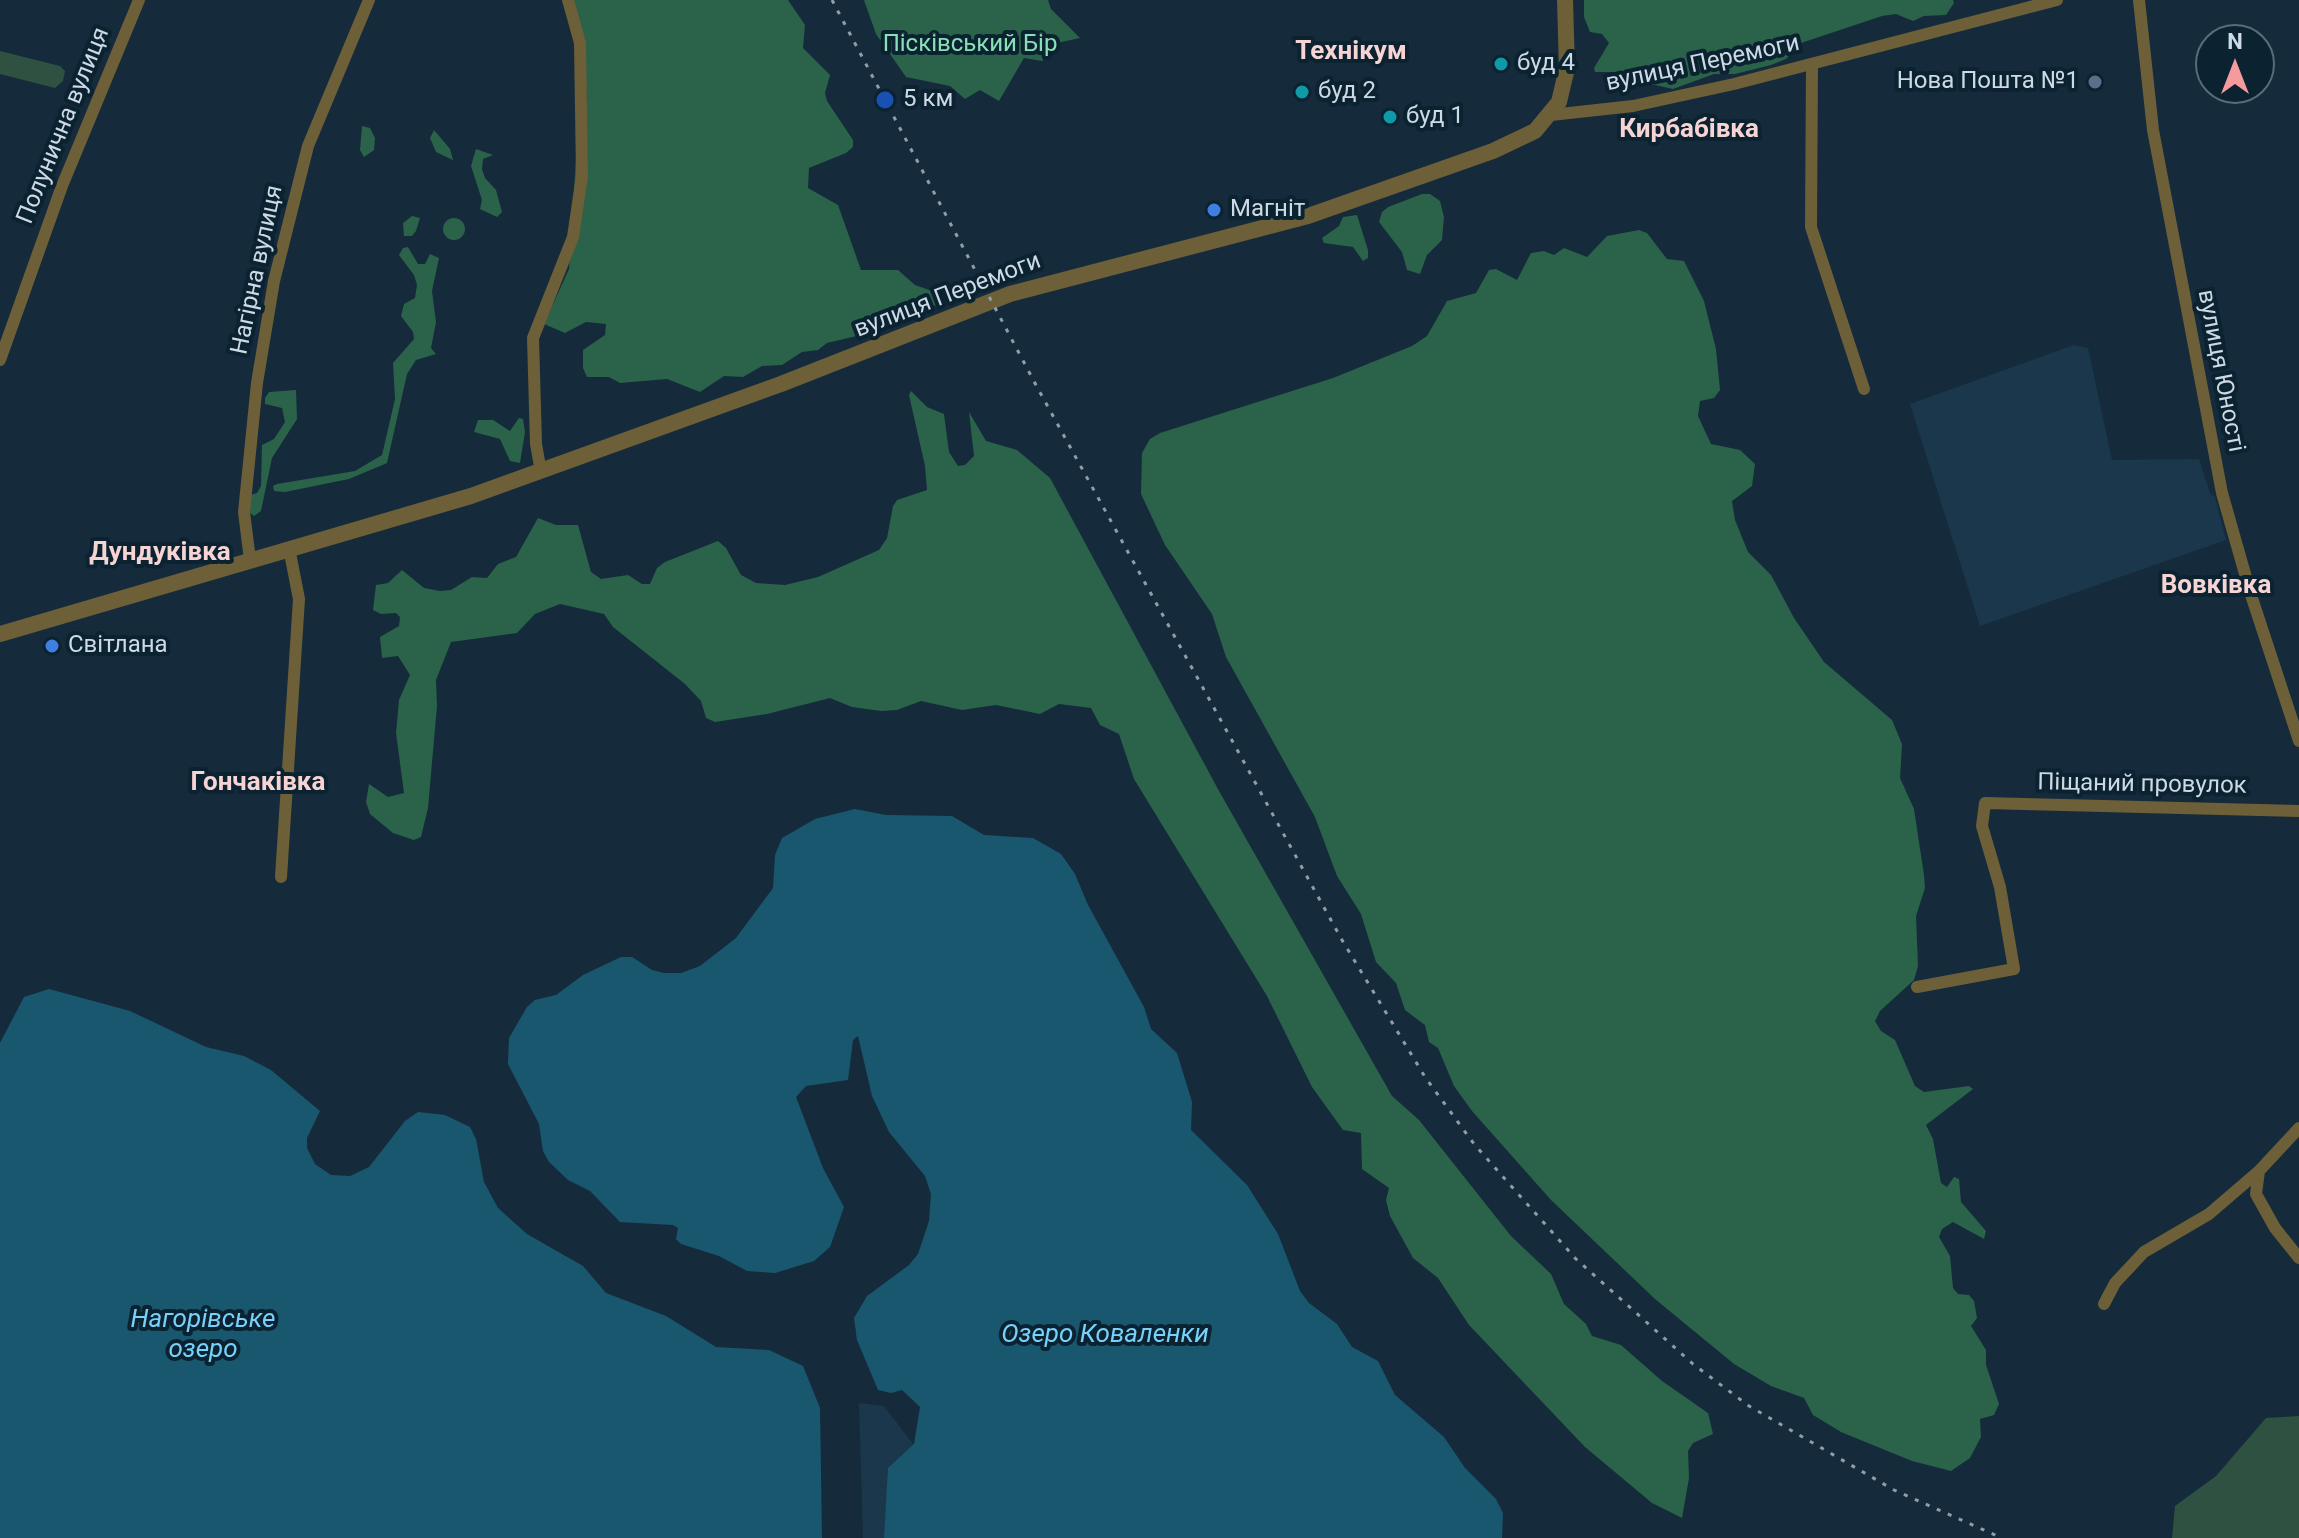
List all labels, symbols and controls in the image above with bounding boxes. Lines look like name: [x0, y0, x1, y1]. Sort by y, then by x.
street label: Полунична вулиця: [11, 24, 117, 228]
north arrow: [2195, 24, 2275, 104]
street label: вулиця Перемоги: [1604, 29, 1802, 99]
text: N: [2227, 29, 2243, 54]
park label: Пісківський Бір: [883, 31, 1057, 59]
district label: Технікум: [1295, 36, 1407, 68]
place label: буд 4: [1517, 50, 1575, 78]
marker: буд 4: [1492, 55, 1510, 73]
place label: Нова Пошта №1: [1897, 68, 2079, 96]
marker: Нова Пошта №1: [2086, 73, 2104, 91]
place label: буд 2: [1318, 78, 1376, 106]
marker: буд 2: [1293, 83, 1311, 101]
place label: 5 км: [903, 86, 953, 114]
marker: 5 км: [874, 89, 896, 111]
place label: буд 1: [1406, 103, 1464, 131]
marker: буд 1: [1381, 108, 1399, 126]
district label: Кирбабівка: [1619, 114, 1759, 146]
street label: Нагірна вулиця: [226, 183, 290, 357]
place label: Магніт: [1230, 196, 1305, 224]
marker: Магніт: [1205, 201, 1223, 219]
street label: вулиця Перемоги: [851, 247, 1045, 345]
street label: вулиця Юності: [2190, 287, 2250, 455]
district label: Дундуківка: [89, 537, 231, 569]
district label: Вовківка: [2161, 570, 2271, 602]
place label: Світлана: [68, 632, 168, 660]
marker: Світлана: [43, 637, 61, 655]
district label: Гончаківка: [191, 767, 325, 799]
street label: Піщаний провулок: [2037, 769, 2247, 801]
water label: Нагорівське озеро: [131, 1304, 275, 1366]
water label: Озеро Коваленки: [1001, 1319, 1209, 1351]

